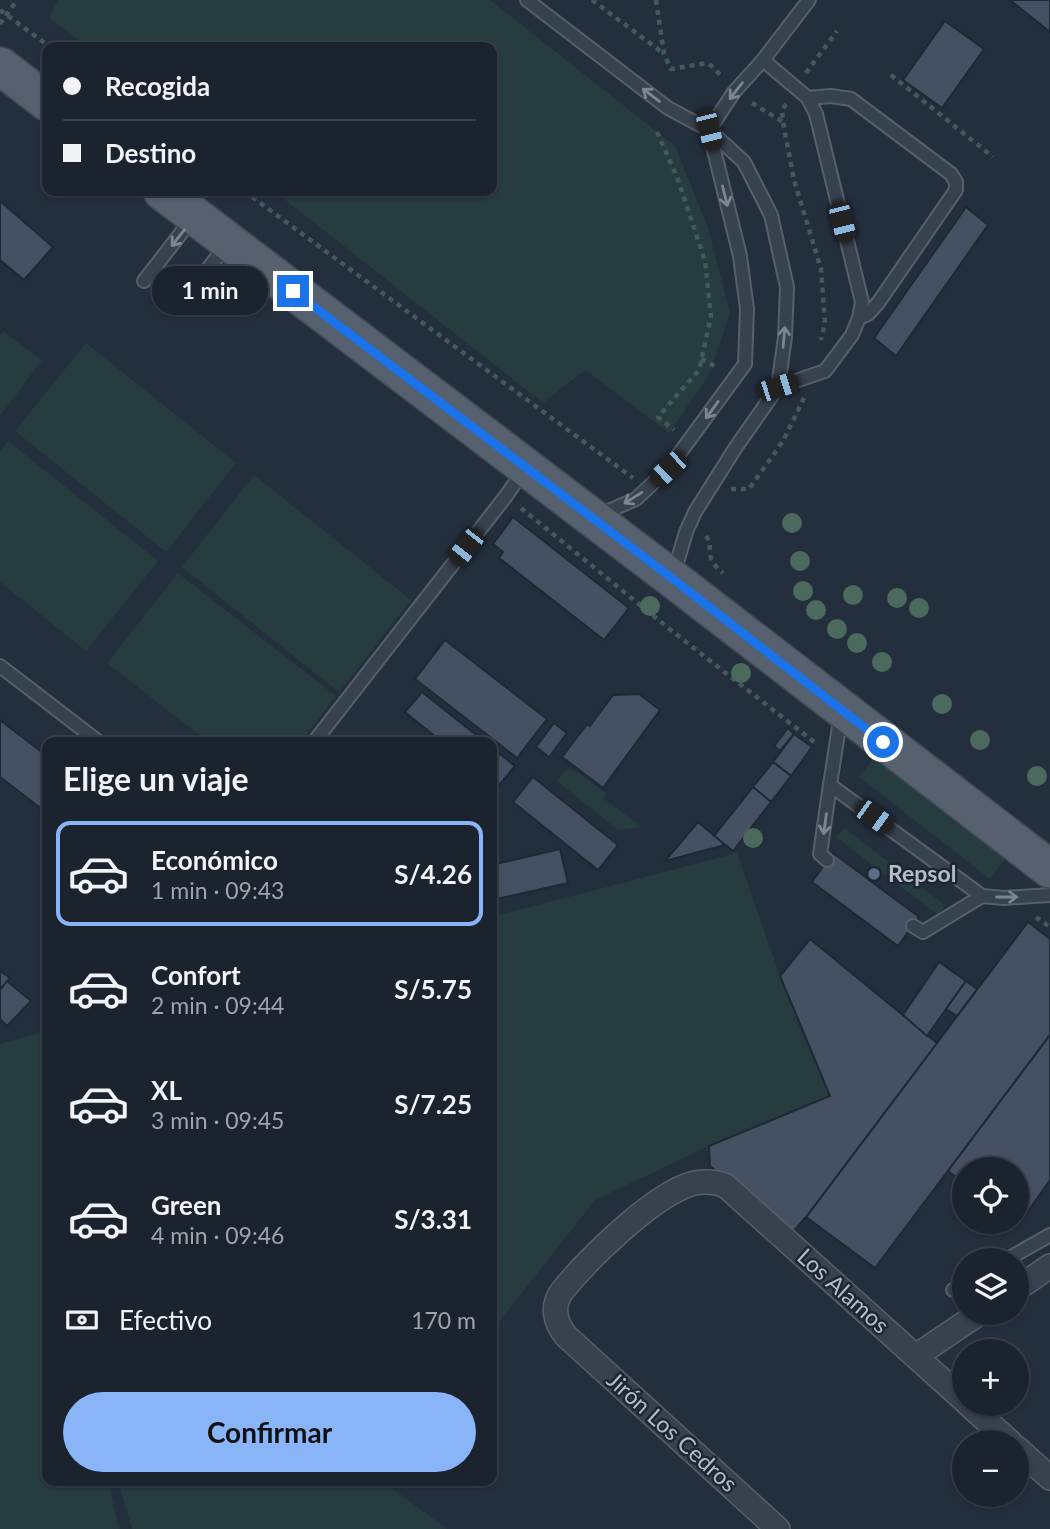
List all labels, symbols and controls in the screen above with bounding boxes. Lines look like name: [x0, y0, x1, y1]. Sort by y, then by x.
text: Recogida: [105, 70, 210, 102]
one-way arrow: [728, 82, 743, 100]
one-way arrow: [642, 87, 660, 102]
car: [694, 107, 725, 153]
text: Destino: [105, 137, 196, 169]
one-way arrow: [719, 184, 732, 207]
car: [827, 199, 858, 245]
one-way arrow: [170, 228, 185, 246]
callout: 1 min: [153, 266, 268, 316]
route end: [277, 275, 309, 307]
text: 1 min: [181, 276, 239, 304]
one-way arrow: [778, 326, 791, 349]
car: [755, 371, 802, 403]
one-way arrow: [705, 401, 720, 420]
car: [646, 447, 691, 491]
one-way arrow: [624, 491, 644, 505]
car: [445, 524, 488, 570]
route start: [867, 726, 899, 758]
text: Elige un viaje: [63, 759, 248, 798]
car: [851, 796, 898, 838]
one-way arrow: [818, 812, 831, 835]
icon: car: [67, 842, 130, 905]
text: Económico: [151, 844, 278, 876]
text: S/4.26: [394, 858, 472, 890]
place label: Repsol: [888, 859, 956, 887]
marker: Repsol: [866, 866, 882, 882]
text: 1 min · 09:43: [151, 876, 284, 904]
one-way arrow: [995, 890, 1018, 904]
icon: car: [67, 957, 130, 1020]
text: Confort: [151, 959, 241, 991]
text: S/5.75: [394, 973, 472, 1005]
text: 2 min · 09:44: [151, 991, 284, 1019]
icon: car: [67, 1072, 130, 1135]
text: XL: [151, 1074, 182, 1106]
text: S/7.25: [394, 1088, 472, 1120]
text: 3 min · 09:45: [151, 1106, 284, 1134]
map controls: [952, 1157, 1029, 1507]
button: locate: [952, 1157, 1029, 1234]
icon: car: [67, 1187, 130, 1250]
text: Green: [151, 1189, 221, 1221]
text: S/3.31: [394, 1203, 472, 1235]
text: 4 min · 09:46: [151, 1221, 284, 1249]
street label: Los Alamos: [792, 1242, 895, 1339]
button: layers: [952, 1248, 1029, 1325]
icon: cash: [63, 1301, 101, 1339]
text: Efectivo: [119, 1304, 212, 1336]
text: 170 m: [411, 1306, 476, 1334]
button: +: [952, 1339, 1029, 1416]
street label: Jirón Los Cedros: [602, 1365, 744, 1497]
button: Confirmar: [63, 1392, 476, 1472]
button: −: [952, 1430, 1029, 1507]

